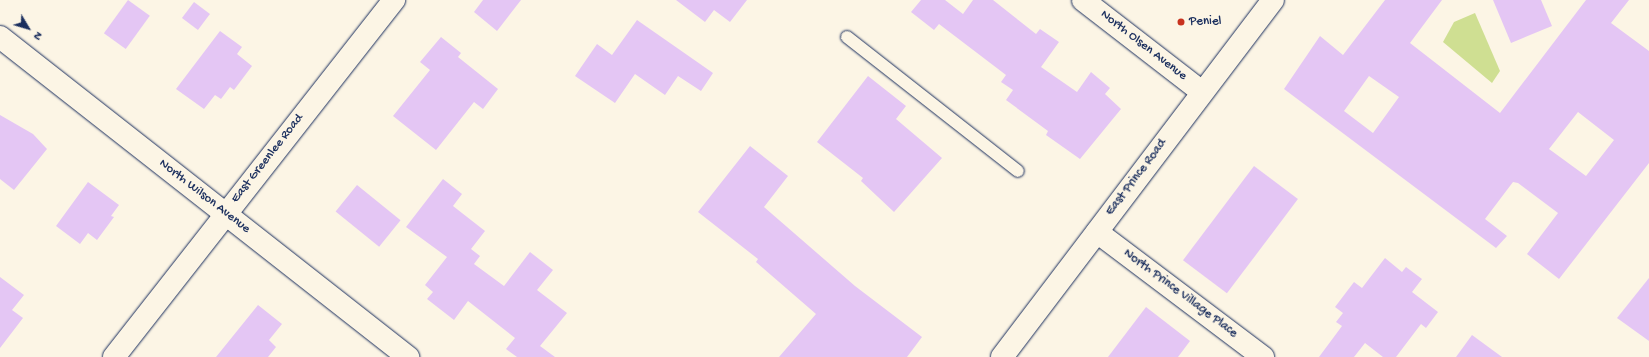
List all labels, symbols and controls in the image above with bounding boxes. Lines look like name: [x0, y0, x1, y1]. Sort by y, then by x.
street label: North Olsen Avenue: [1097, 7, 1189, 85]
north arrow: [8, 8, 48, 48]
place label: Peniel: [1189, 14, 1221, 30]
marker: Peniel: [1176, 17, 1186, 27]
text: N: [31, 29, 44, 42]
street label: East Greenlee Road: [228, 111, 308, 207]
street label: East Prince Road: [1103, 137, 1171, 219]
street label: North Wilson Avenue: [155, 156, 253, 238]
street label: North Prince Village Place: [1120, 246, 1240, 342]

